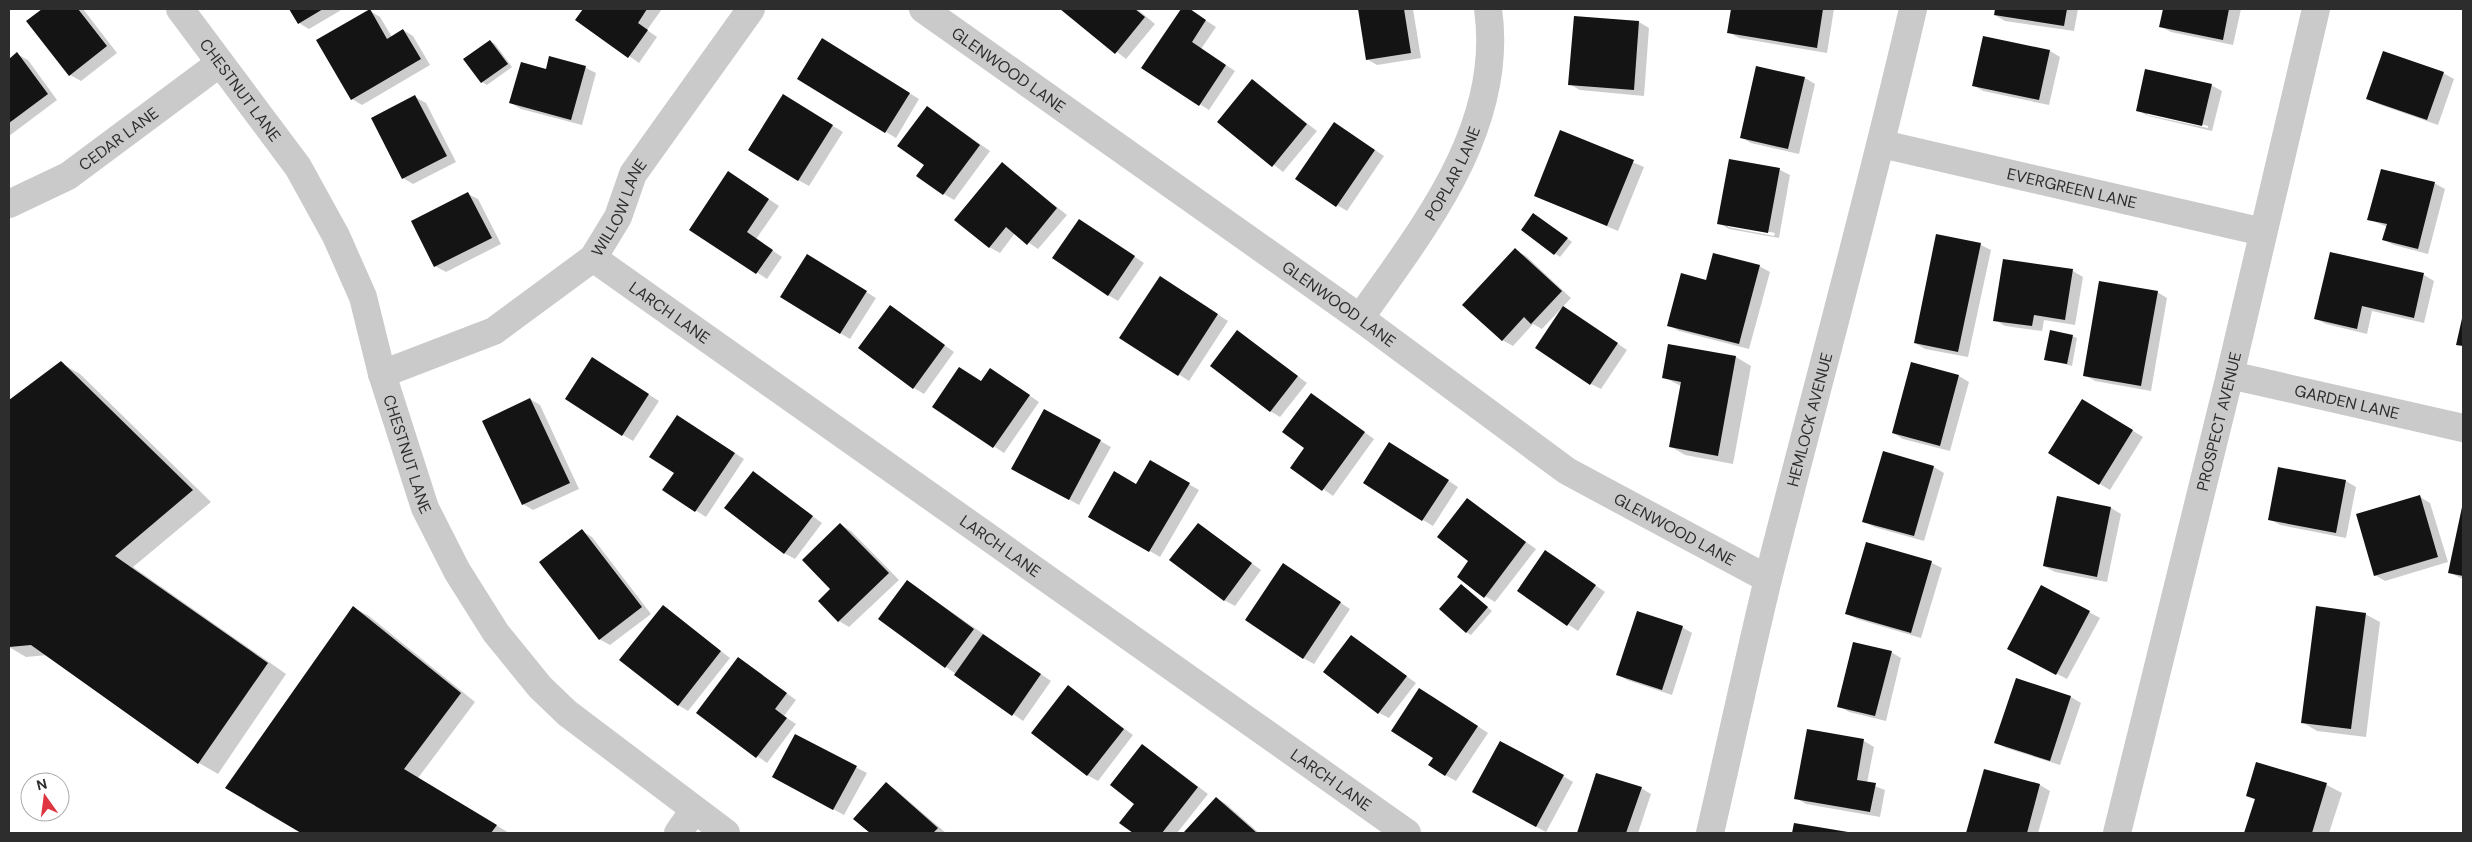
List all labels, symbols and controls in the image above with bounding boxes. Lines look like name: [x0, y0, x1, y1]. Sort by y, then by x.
street label: GLENWOOD LANE: [947, 22, 1070, 118]
street label: CHESTNUT LANE: [195, 35, 285, 146]
street label: CEDAR LANE: [74, 102, 163, 176]
street label: POPLAR LANE: [1420, 124, 1485, 225]
street label: WILLOW LANE: [587, 155, 652, 260]
street label: EVERGREEN LANE: [2005, 163, 2139, 214]
street label: GLENWOOD LANE: [1278, 256, 1400, 352]
street label: LARCH LANE: [625, 277, 714, 348]
street label: PROSPECT AVENUE: [2192, 350, 2246, 493]
street label: HEMLOCK AVENUE: [1782, 351, 1837, 489]
street label: GARDEN LANE: [2292, 380, 2401, 424]
street label: CHESTNUT LANE: [378, 392, 436, 517]
street label: GLENWOOD LANE: [1610, 488, 1739, 571]
street label: LARCH LANE: [956, 511, 1045, 582]
street label: LARCH LANE: [1286, 744, 1376, 816]
north arrow: [20, 772, 70, 822]
text: N: [35, 774, 49, 794]

